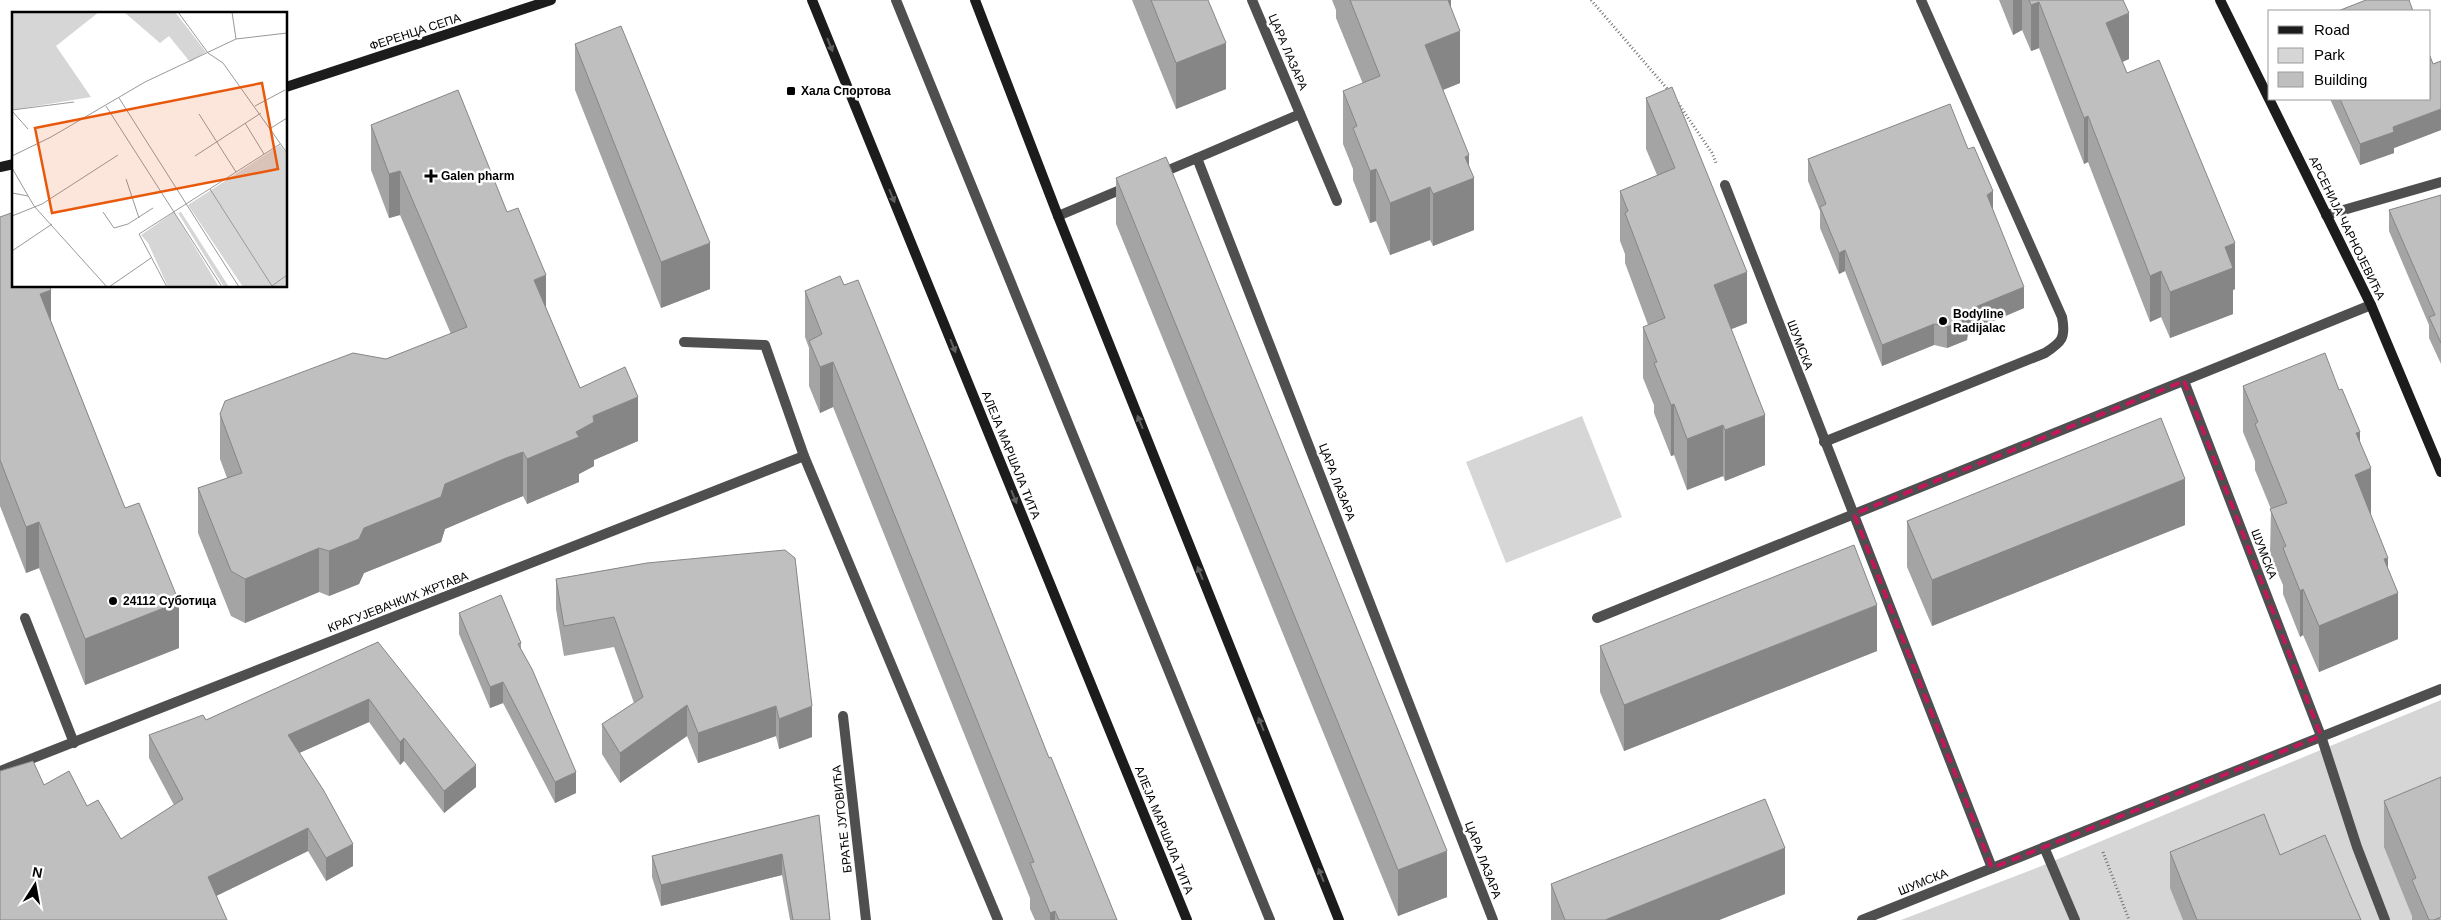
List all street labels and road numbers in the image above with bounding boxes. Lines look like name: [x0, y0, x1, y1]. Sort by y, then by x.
street label: ФЕРЕНЦА СЕПА: [368, 11, 462, 53]
street label: ЦАРА ЛАЗАРА: [1266, 12, 1310, 92]
street label: АРСЕНИЈА ЧАРНОЈЕВИЋА: [2306, 154, 2388, 302]
street label: ШУМСКА: [1784, 318, 1816, 372]
street label: АЛЕЈА МАРШАЛА ТИТА: [979, 389, 1043, 521]
street label: ЦАРА ЛАЗАРА: [1316, 441, 1358, 523]
street label: ШУМСКА: [2248, 527, 2280, 581]
street label: КРАГУЈЕВАЧКИХ ЖРТАВА: [326, 569, 470, 635]
street label: БРАЋЕ ЈУГОВИЋА: [829, 764, 855, 874]
street label: АЛЕЈА МАРШАЛА ТИТА: [1132, 764, 1196, 896]
street label: ЦАРА ЛАЗАРА: [1462, 819, 1504, 901]
street label: ШУМСКА: [1896, 866, 1950, 898]

